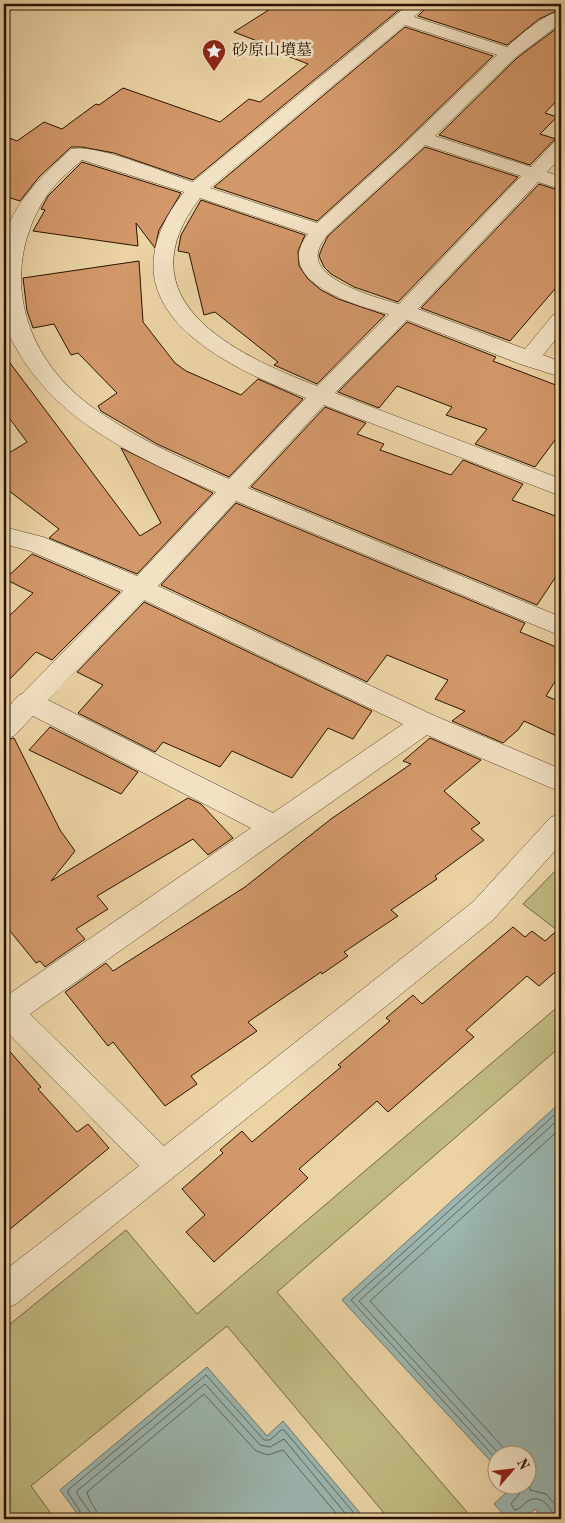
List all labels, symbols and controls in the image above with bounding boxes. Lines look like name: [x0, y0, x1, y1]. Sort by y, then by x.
place icon: 砂原山墳墓: [201, 38, 227, 72]
place label: 砂原山墳墓: [232, 41, 312, 59]
north arrow: [488, 1446, 538, 1496]
text: N: [514, 1456, 531, 1473]

